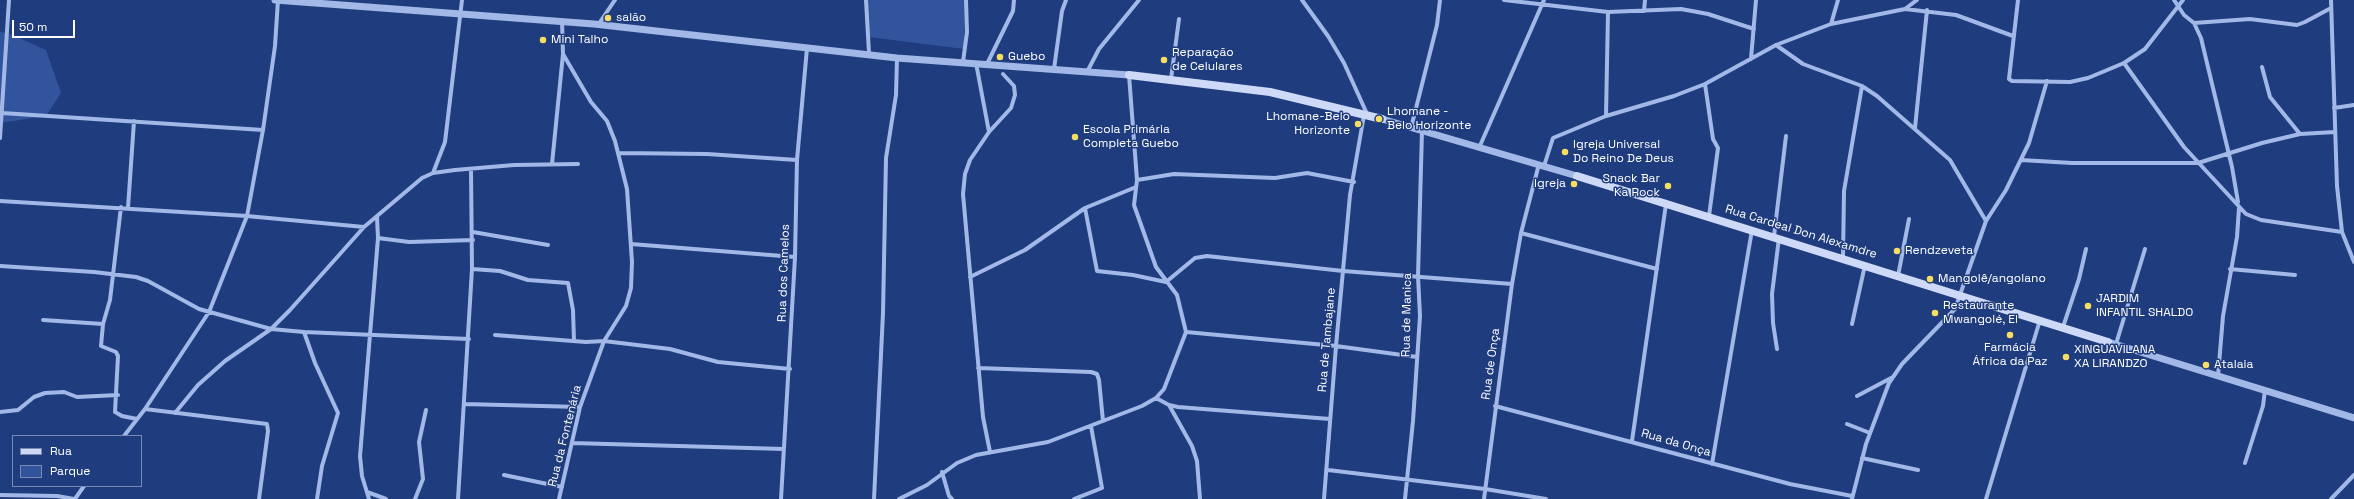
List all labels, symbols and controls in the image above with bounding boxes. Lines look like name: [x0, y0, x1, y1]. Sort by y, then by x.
place label: salão: [616, 11, 646, 25]
scale bar: [14, 12, 77, 38]
marker: salão: [603, 13, 613, 23]
text: 50 m: [19, 19, 47, 35]
place label: Mini Talho: [551, 33, 608, 47]
marker: Mini Talho: [538, 35, 548, 45]
place label: Reparação de Celulares: [1172, 46, 1243, 74]
place label: Guebo: [1008, 50, 1046, 64]
marker: Guebo: [995, 52, 1005, 62]
marker: Reparação de Celulares: [1159, 55, 1169, 65]
place label: Lhomane - Belo Horizonte: [1387, 105, 1471, 133]
place label: Lhomane-Belo Horizonte: [1266, 110, 1350, 138]
marker: Lhomane - Belo Horizonte: [1374, 114, 1384, 124]
marker: Lhomane-Belo Horizonte: [1353, 119, 1363, 129]
place label: Escola Primária Completa Guebo: [1083, 123, 1179, 151]
marker: Escola Primária Completa Guebo: [1070, 132, 1080, 142]
place label: Igreja Universal Do Reino De Deus: [1573, 138, 1674, 166]
marker: Igreja Universal Do Reino De Deus: [1560, 147, 1570, 157]
place label: Snack Bar Ka Rock: [1602, 172, 1660, 200]
place label: Igreja: [1534, 177, 1566, 191]
marker: Igreja: [1569, 179, 1579, 189]
marker: Snack Bar Ka Rock: [1663, 181, 1673, 191]
street label: Rua Cardeal Don Alexamdre: [1723, 202, 1879, 262]
street label: Rua dos Camelos: [775, 224, 793, 322]
place label: Rendzeveta: [1905, 244, 1973, 258]
marker: Rendzeveta: [1892, 246, 1902, 256]
place label: Mangolê/angolano: [1938, 272, 2046, 286]
street label: Rua de Manica: [1399, 273, 1415, 357]
marker: Mangolê/angolano: [1925, 274, 1935, 284]
street label: Rua de Tambajane: [1315, 287, 1339, 393]
place label: JARDIM INFANTIL SHALDO: [2096, 292, 2193, 320]
place label: Restaurante Mwangolé, El: [1943, 299, 2018, 327]
marker: JARDIM INFANTIL SHALDO: [2083, 301, 2093, 311]
marker: Restaurante Mwangolé, El: [1930, 308, 1940, 318]
street label: Rua de Onça: [1479, 327, 1503, 401]
marker: Farmácia África da Paz: [2005, 330, 2015, 340]
place label: Farmácia África da Paz: [1972, 341, 2048, 369]
place label: XINGUAVILANA XA LIRANDZO: [2074, 343, 2155, 371]
marker: XINGUAVILANA XA LIRANDZO: [2061, 352, 2071, 362]
place label: Atalaia: [2214, 358, 2253, 372]
marker: Atalaia: [2201, 360, 2211, 370]
street label: Rua da Fontenária: [545, 383, 585, 489]
street label: Rua da Onça: [1639, 426, 1713, 460]
legend: [12, 435, 142, 487]
text: Rua: [50, 443, 72, 459]
text: Parque: [50, 463, 90, 479]

